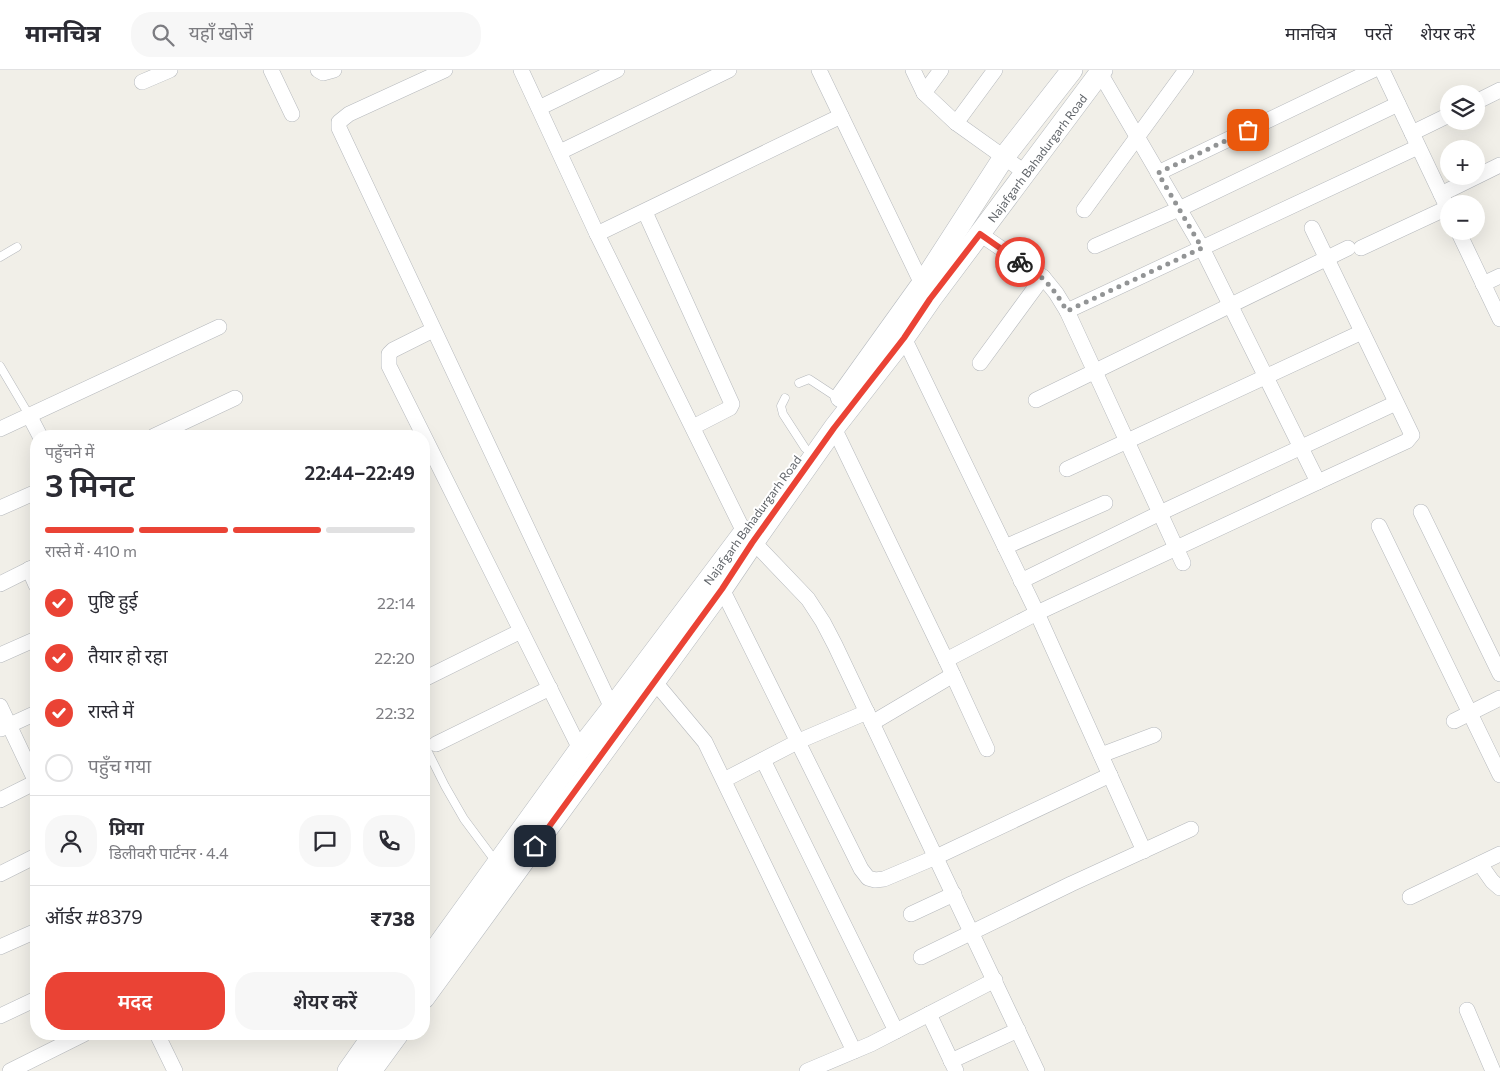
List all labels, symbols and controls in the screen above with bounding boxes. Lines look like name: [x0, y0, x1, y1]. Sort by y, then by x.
search box: [131, 12, 481, 57]
text: मानचित्र: [25, 18, 101, 47]
icon: search: [149, 21, 177, 49]
text: यहाँ खोजें: [189, 21, 253, 44]
text: मानचित्र: [1285, 22, 1336, 44]
text: परतें: [1364, 22, 1392, 44]
text: शेयर करें: [1420, 22, 1475, 44]
map controls: [1440, 85, 1485, 240]
button: layers: [1440, 85, 1485, 130]
street label: Najafgarh Bahadurgarh Road: [984, 91, 1090, 225]
pin: [1227, 109, 1269, 151]
icon: bag: [1234, 116, 1262, 144]
button: +: [1440, 140, 1485, 185]
button: −: [1440, 195, 1485, 240]
courier: [995, 237, 1045, 287]
icon: bike: [1006, 248, 1034, 276]
text: पहुँचने में: [45, 442, 94, 461]
street label: Najafgarh Bahadurgarh Road: [700, 453, 804, 587]
text: 22:44–22:49: [305, 461, 415, 484]
text: 3 मिनट: [45, 464, 135, 504]
text: रास्ते में · 410 m: [45, 541, 137, 560]
icon: check: [45, 589, 73, 617]
text: पुष्टि हुई: [88, 589, 138, 612]
text: 22:14: [377, 593, 415, 612]
icon: check: [45, 644, 73, 672]
text: तैयार हो रहा: [88, 644, 168, 667]
text: 22:20: [374, 648, 415, 667]
icon: check: [45, 699, 73, 727]
text: रास्ते में: [88, 699, 134, 722]
text: 22:32: [376, 703, 415, 722]
text: पहुँच गया: [88, 754, 151, 777]
button: person: [45, 815, 97, 867]
button: chat: [299, 815, 351, 867]
button: phone: [363, 815, 415, 867]
text: प्रिया: [109, 816, 144, 839]
pin: [514, 825, 556, 867]
icon: home: [521, 832, 549, 860]
text: डिलीवरी पार्टनर · 4.4: [109, 843, 229, 862]
text: ऑर्डर #8379: [45, 905, 143, 928]
text: ₹738: [370, 907, 415, 930]
button: मदद: [45, 972, 225, 1030]
button: शेयर करें: [235, 972, 415, 1030]

